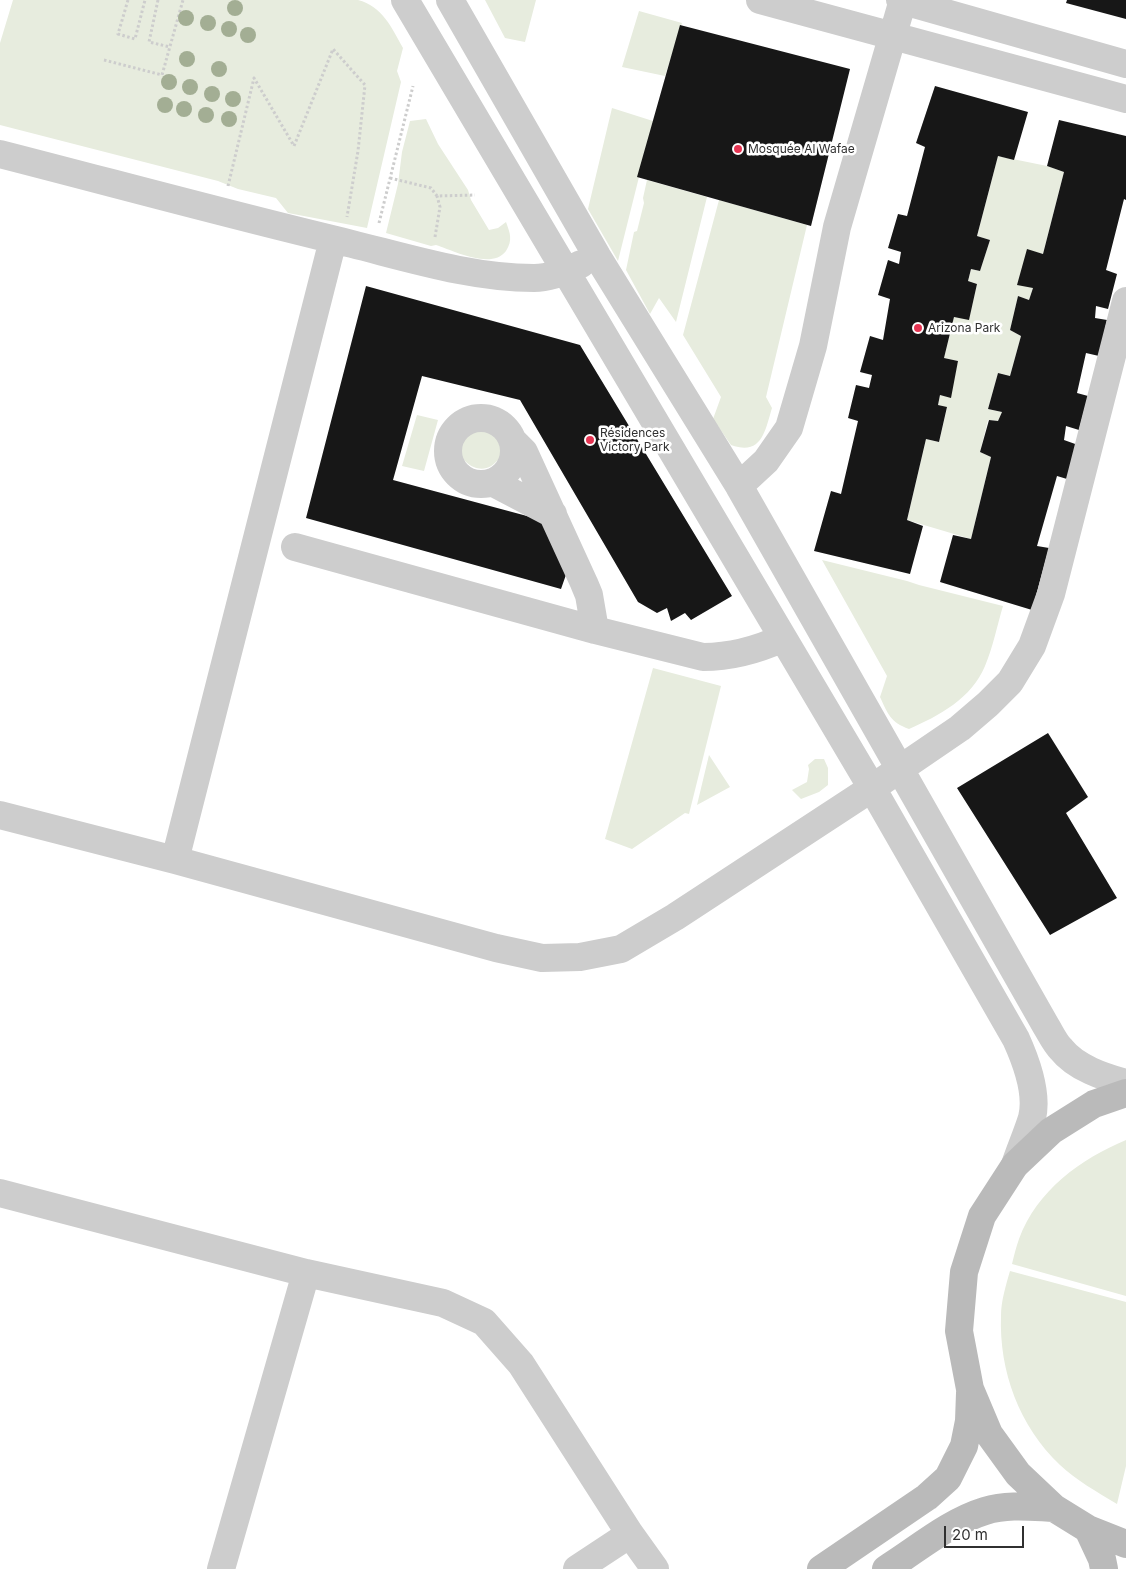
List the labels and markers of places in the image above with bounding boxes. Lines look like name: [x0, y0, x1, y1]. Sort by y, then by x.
place label: Mosquée Al Wafae: [748, 142, 855, 156]
marker: Mosquée Al Wafae: [732, 143, 744, 155]
place label: Arizona Park: [928, 321, 1000, 335]
marker: Arizona Park: [912, 322, 924, 334]
place label: Résidences Victory Park: [600, 426, 670, 454]
marker: Résidences Victory Park: [584, 434, 596, 446]

